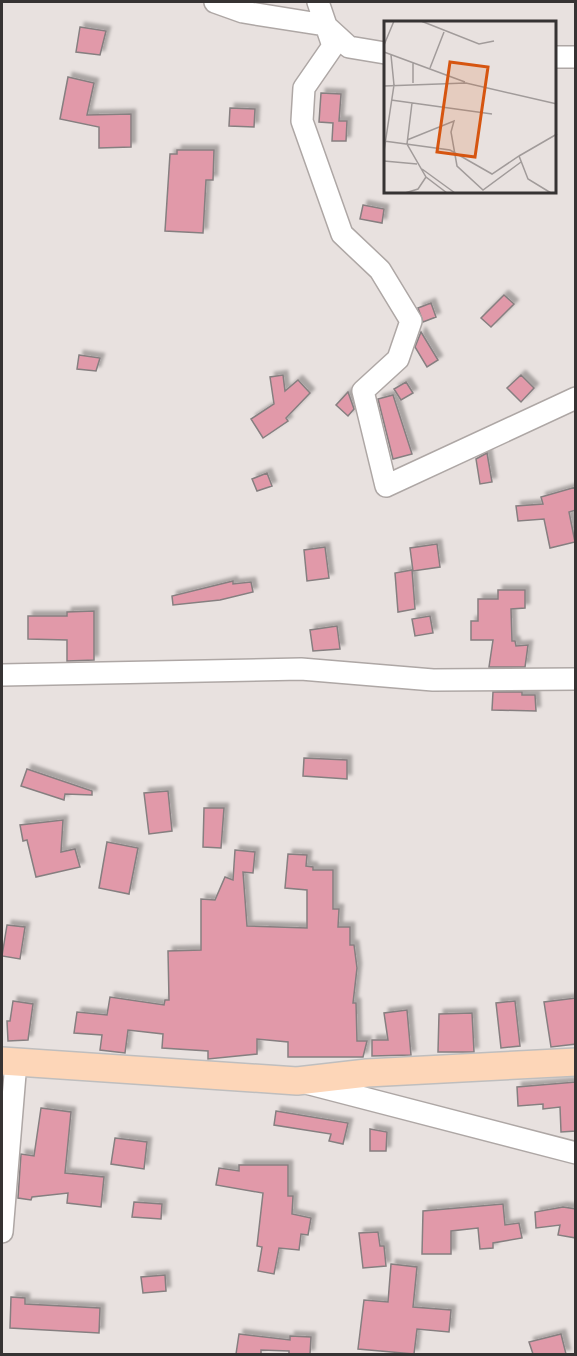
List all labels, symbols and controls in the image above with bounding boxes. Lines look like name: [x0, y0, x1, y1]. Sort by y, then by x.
inset map: [384, 21, 556, 194]

